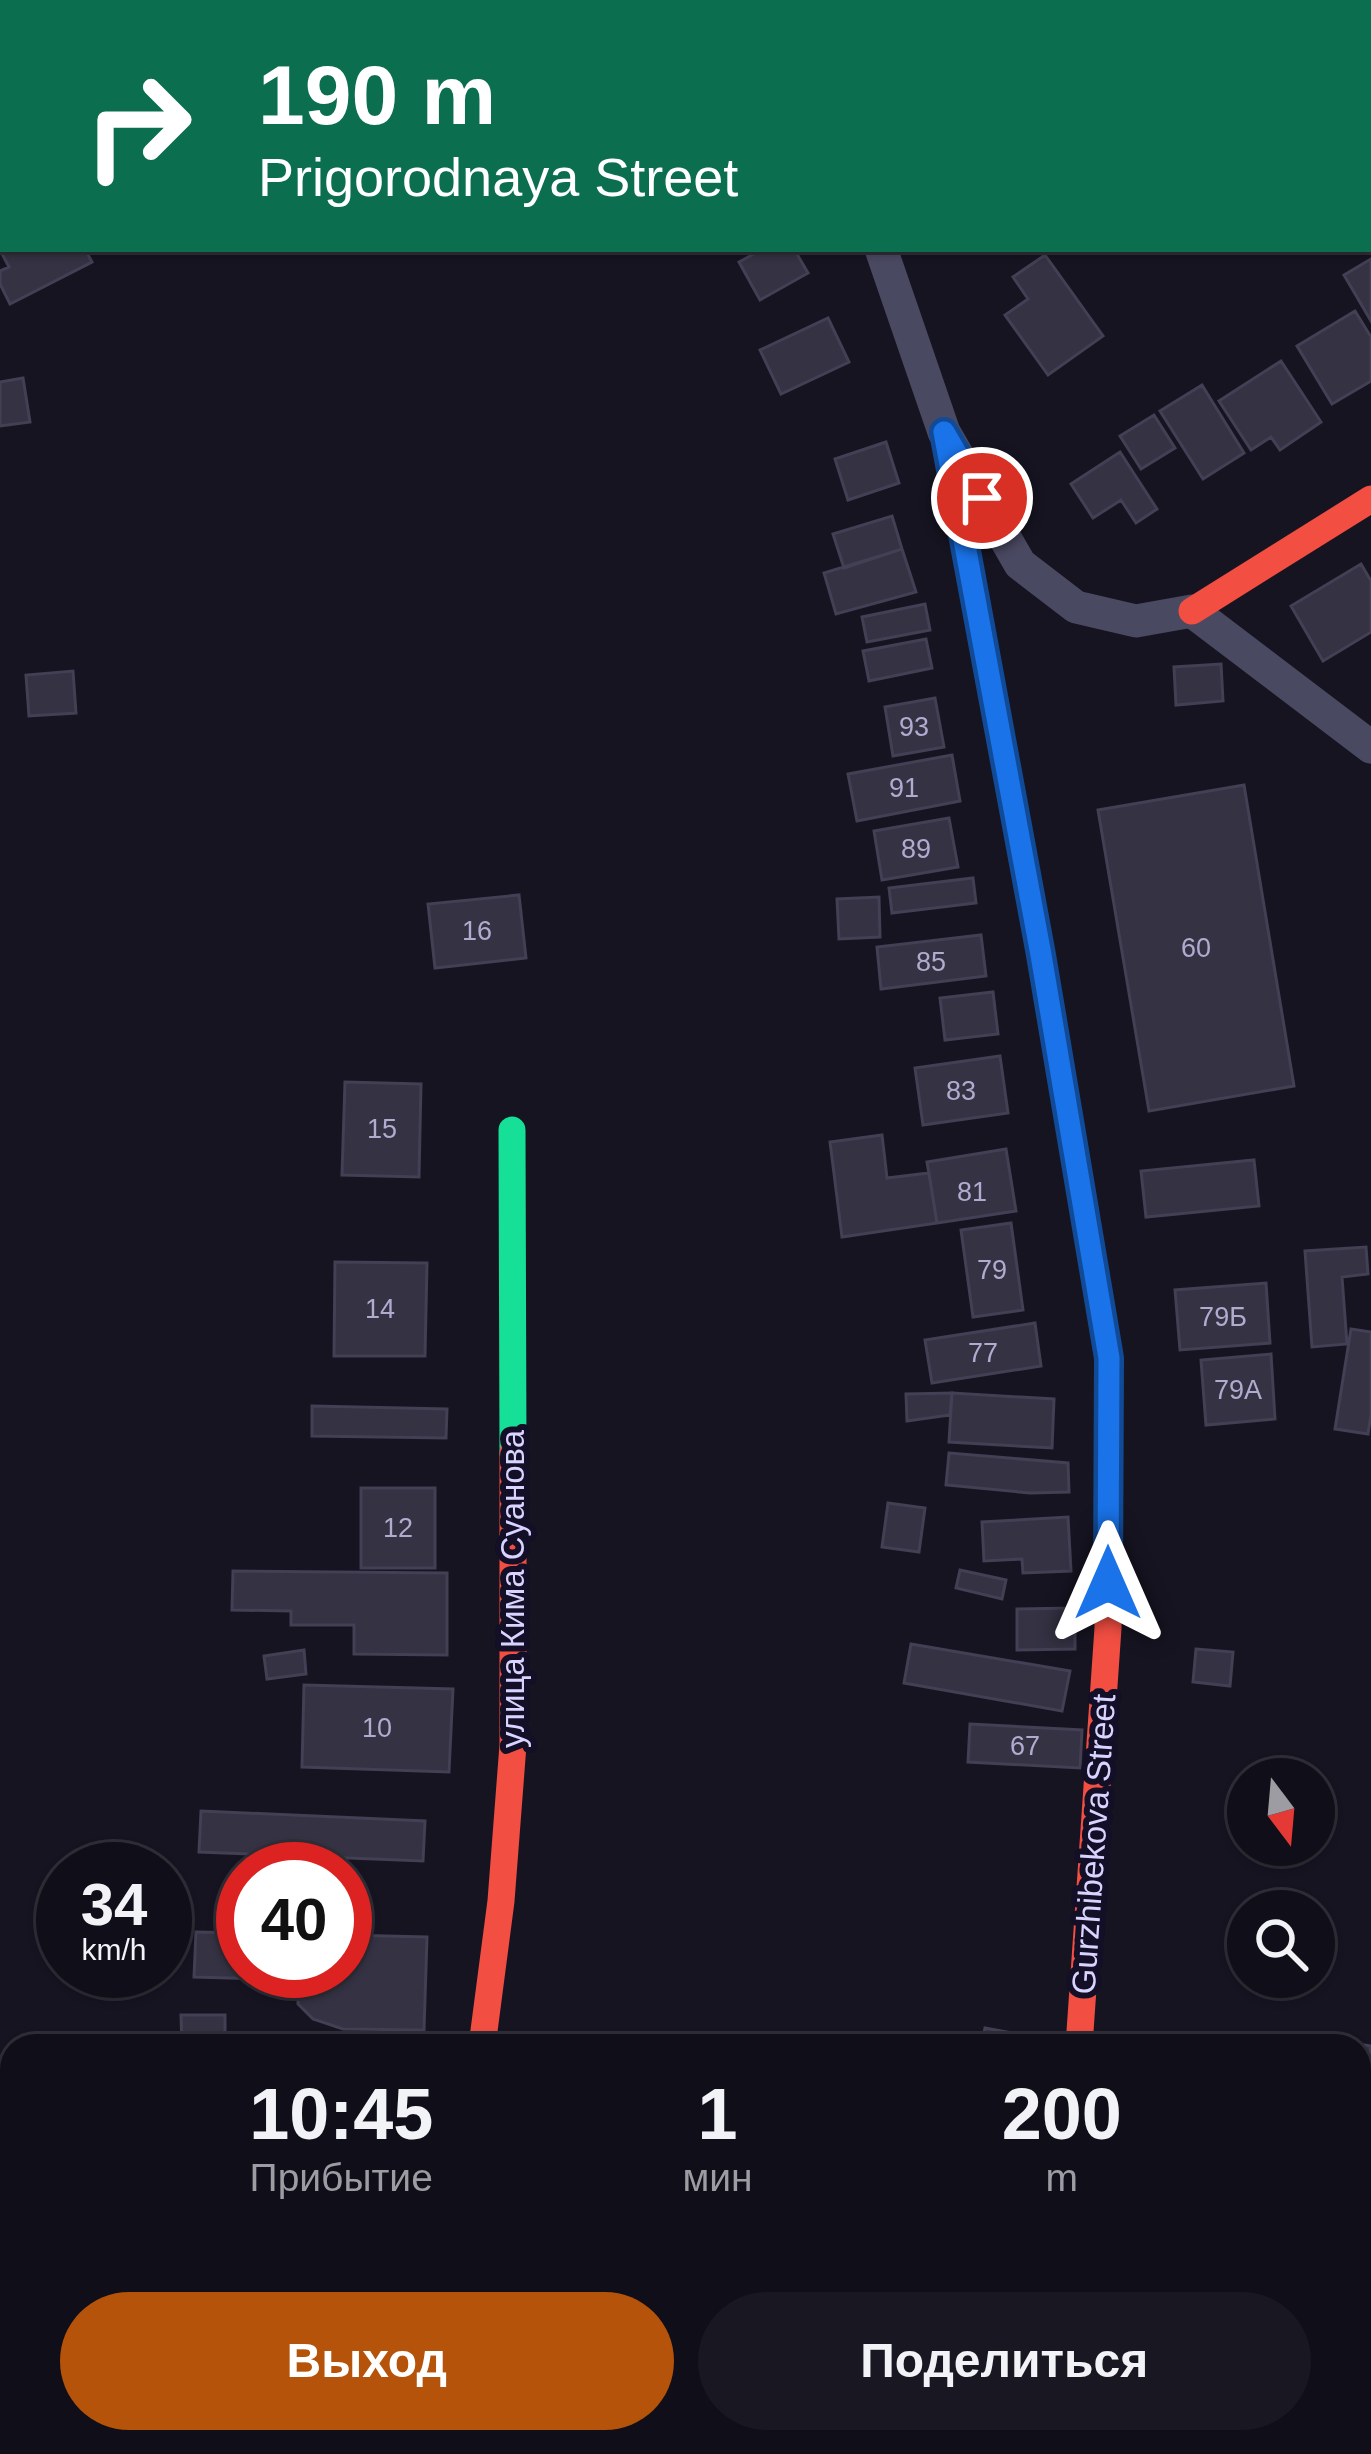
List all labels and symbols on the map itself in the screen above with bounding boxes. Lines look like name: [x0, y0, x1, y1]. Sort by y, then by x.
pin: [931, 447, 1033, 549]
house number: 93: [899, 712, 929, 742]
house number: 91: [889, 773, 919, 803]
house number: 89: [901, 834, 931, 864]
house number: 16: [462, 916, 492, 946]
house number: 60: [1181, 933, 1211, 963]
house number: 85: [916, 947, 946, 977]
house number: 83: [946, 1076, 976, 1106]
house number: 15: [367, 1114, 397, 1144]
house number: 81: [957, 1177, 987, 1207]
house number: 79: [977, 1255, 1007, 1285]
house number: 14: [365, 1294, 395, 1324]
house number: 79Б: [1199, 1302, 1247, 1332]
house number: 77: [968, 1338, 998, 1368]
house number: 79А: [1214, 1375, 1262, 1405]
street label: улица Кима Суанова: [494, 1429, 531, 1748]
house number: 12: [383, 1513, 413, 1543]
position arrow: [1045, 1520, 1171, 1646]
street label: Gurzhibekova Street: [1065, 1693, 1122, 1995]
house number: 10: [362, 1713, 392, 1743]
house number: 67: [1010, 1731, 1040, 1761]
north arrow: [1227, 1758, 1335, 1866]
speed limit sign: 40: [216, 1842, 372, 1998]

